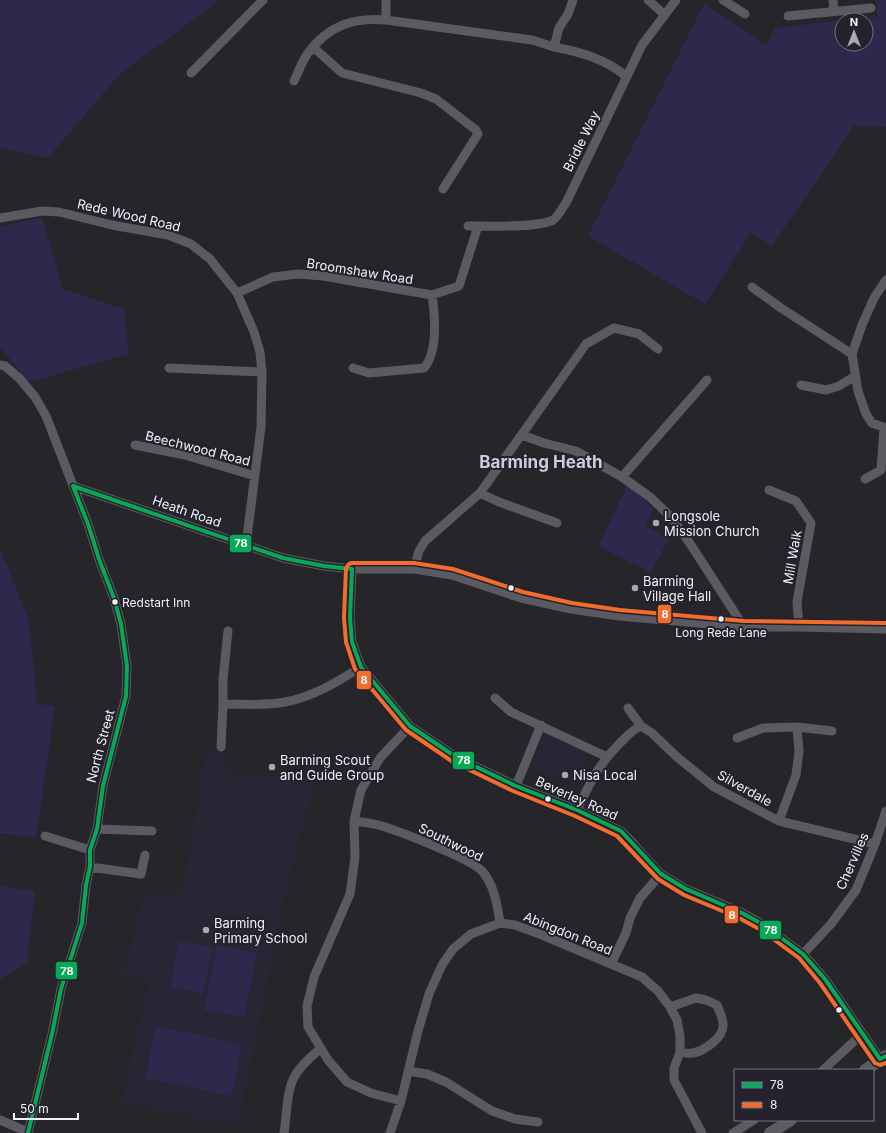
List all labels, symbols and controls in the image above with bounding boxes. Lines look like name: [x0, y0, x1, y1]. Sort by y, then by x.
north arrow: [834, 12, 874, 52]
text: N: [850, 15, 858, 29]
street label: Bridle Way: [559, 108, 603, 174]
street label: Rede Wood Road: [76, 195, 182, 235]
street label: Broomshaw Road: [306, 255, 414, 287]
street label: Beechwood Road: [144, 427, 252, 469]
district label: Barming Heath: [479, 452, 603, 472]
street label: Heath Road: [151, 492, 223, 530]
place label: Longsole Mission Church: [664, 508, 760, 539]
marker: Longsole Mission Church: [651, 518, 661, 528]
street label: Mill Walk: [779, 529, 805, 585]
line badge: 78: [229, 534, 252, 553]
text: 78: [234, 536, 248, 550]
place label: Barming Village Hall: [643, 573, 711, 604]
unlabelled marker: [506, 583, 516, 593]
marker: Barming Village Hall: [630, 583, 640, 593]
place label: Redstart Inn: [122, 595, 190, 610]
marker: Redstart Inn: [110, 597, 120, 607]
line badge: 8: [657, 604, 672, 624]
text: 8: [661, 607, 669, 621]
marker: Long Rede Lane: [716, 614, 726, 624]
place label: Long Rede Lane: [675, 625, 767, 640]
line badge: 8: [356, 670, 372, 690]
text: 8: [360, 673, 368, 687]
street label: North Street: [83, 708, 117, 784]
line badge: 78: [452, 751, 475, 770]
place label: Barming Scout and Guide Group: [280, 752, 384, 783]
text: 78: [457, 753, 471, 767]
marker: Barming Scout and Guide Group: [267, 762, 277, 772]
street label: Silverdale: [715, 766, 775, 810]
place label: Nisa Local: [573, 767, 637, 783]
marker: Nisa Local: [560, 770, 570, 780]
street label: Beverley Road: [533, 773, 621, 823]
unlabelled marker: [543, 794, 553, 804]
street label: Southwood: [416, 820, 486, 864]
street label: Chervilles: [832, 830, 872, 892]
line badge: 8: [724, 905, 739, 924]
street label: Abingdon Road: [521, 908, 615, 958]
text: 8: [728, 908, 736, 922]
place label: Barming Primary School: [214, 915, 308, 946]
line badge: 78: [759, 920, 782, 940]
text: 78: [764, 923, 778, 937]
marker: Barming Primary School: [201, 925, 211, 935]
line badge: 78: [55, 961, 78, 980]
text: 78: [60, 964, 74, 978]
unlabelled marker: [834, 1005, 844, 1015]
legend: [734, 1069, 874, 1121]
text: 78: [770, 1077, 784, 1092]
scale bar: [14, 1095, 78, 1121]
text: 8: [770, 1097, 777, 1112]
text: 50 m: [20, 1101, 49, 1116]

